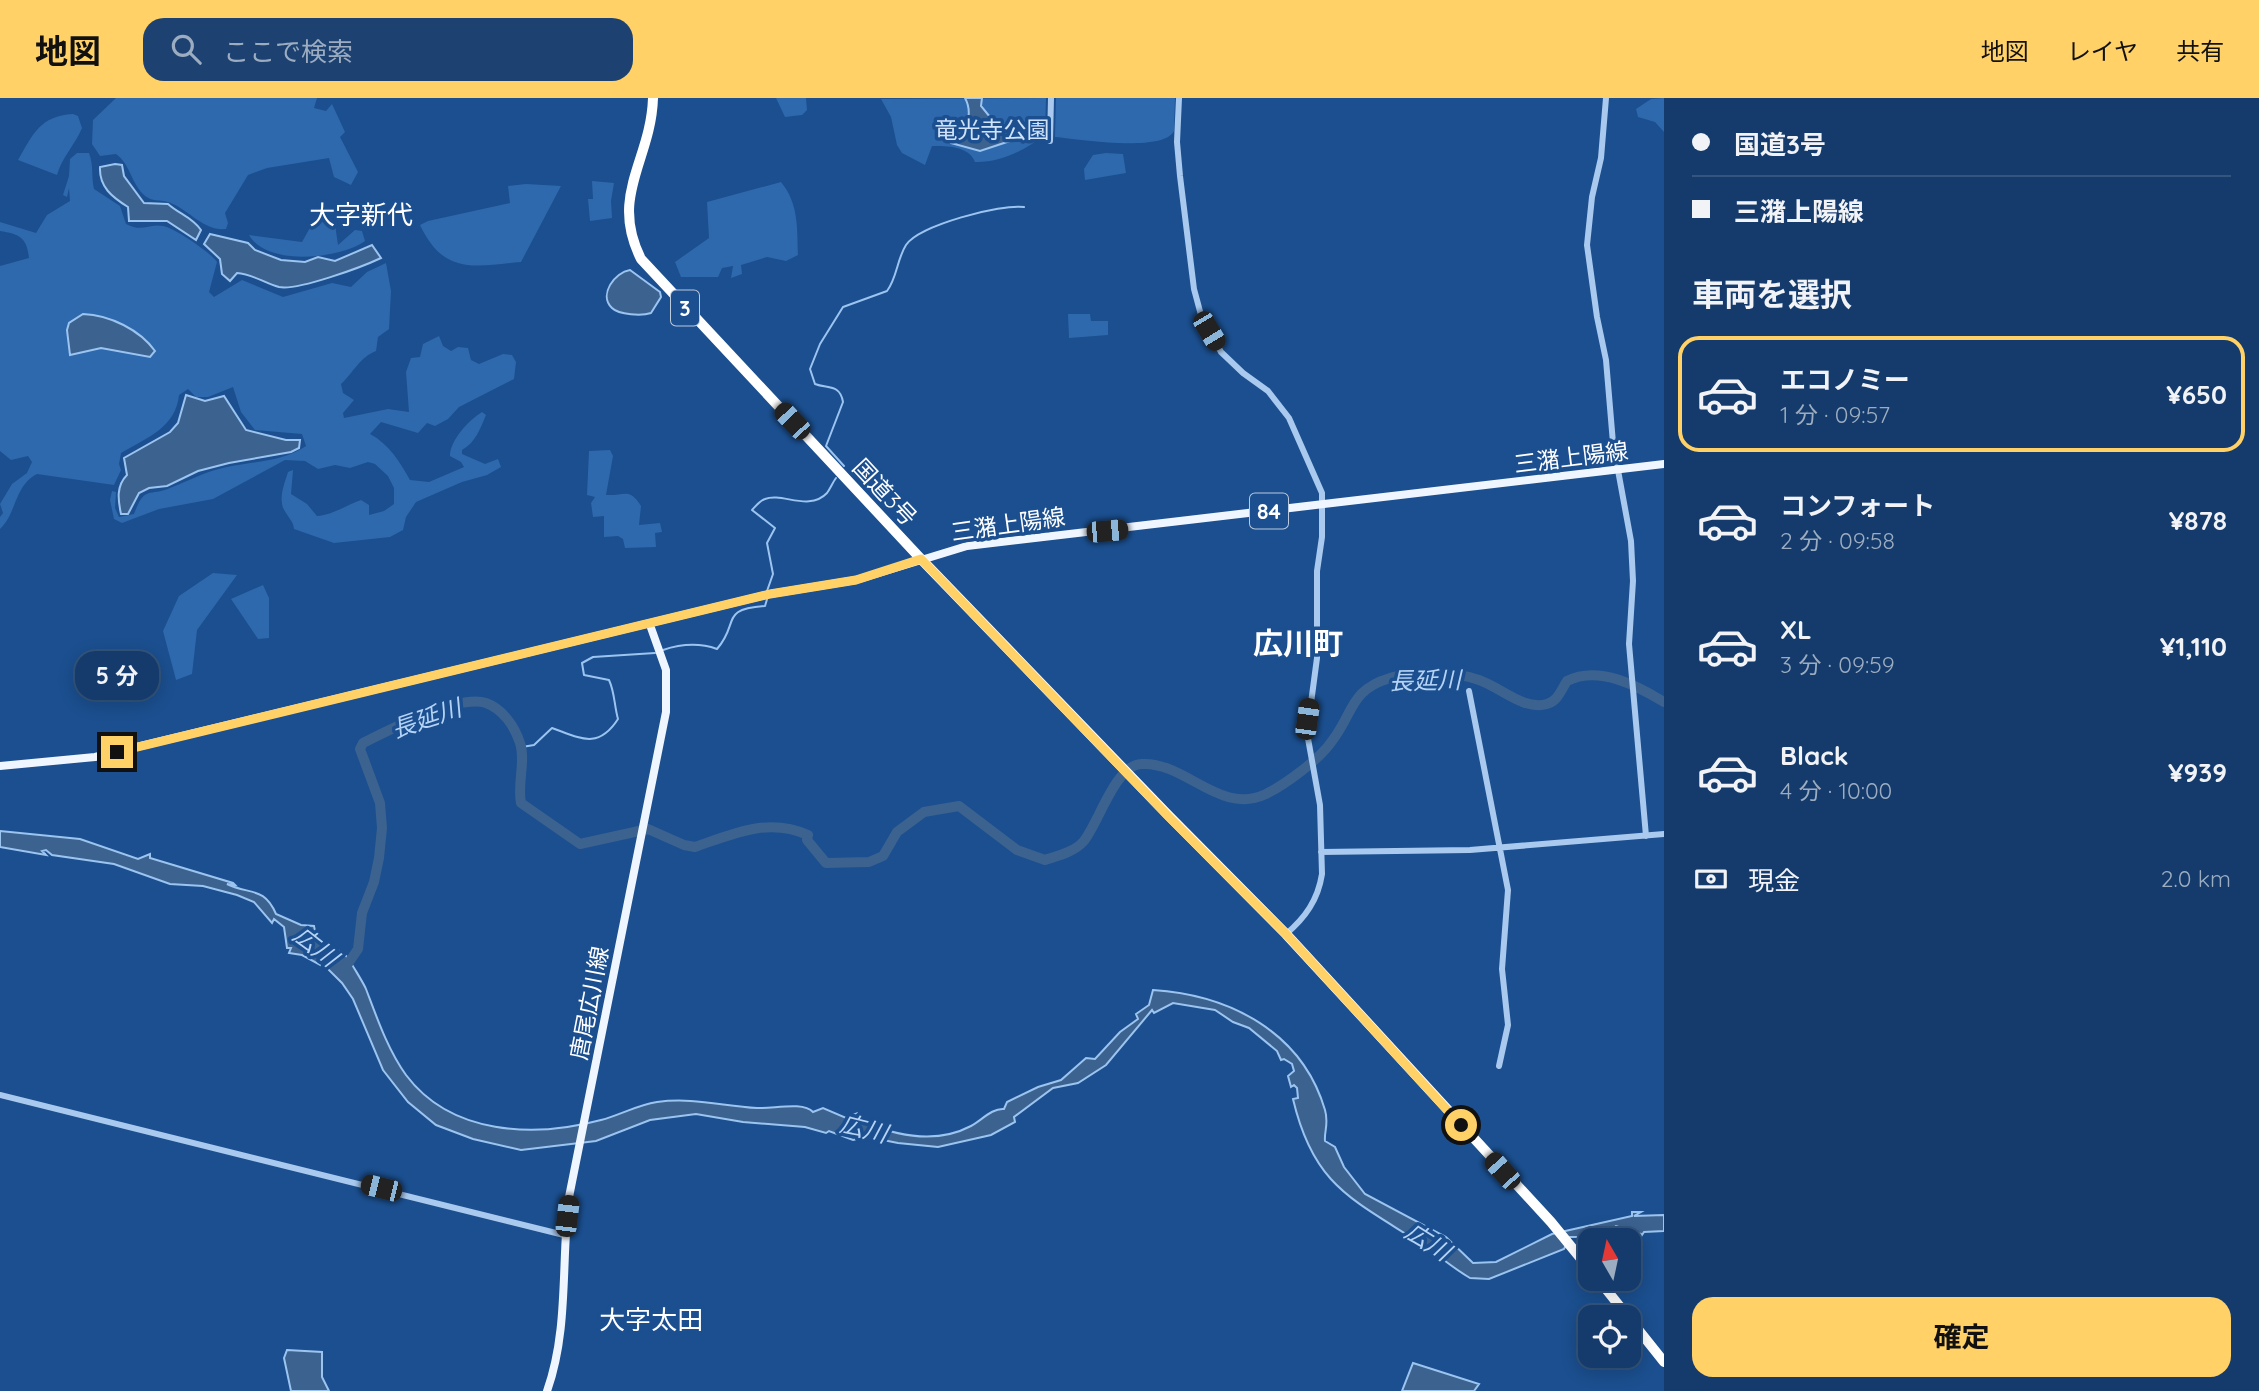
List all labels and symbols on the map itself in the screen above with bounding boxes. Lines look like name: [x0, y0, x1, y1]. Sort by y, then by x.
park label: 竜光寺公園: [935, 115, 1050, 144]
district label: 大字新代: [309, 198, 413, 231]
road number: 3: [671, 290, 699, 326]
car: [1190, 308, 1229, 354]
car: [770, 398, 815, 444]
street label: 三潴上陽線: [1512, 436, 1630, 478]
street label: 国道3号: [847, 452, 923, 532]
road number: 84: [1250, 494, 1288, 528]
street label: 三潴上陽線: [949, 502, 1067, 546]
car: [1086, 519, 1129, 543]
district label: 広川町: [1253, 624, 1343, 662]
callout: 5 分: [75, 650, 159, 700]
water label: 長延川: [1389, 664, 1464, 696]
water label: 長延川: [387, 691, 468, 744]
car: [1294, 697, 1321, 741]
route end: [101, 736, 133, 768]
water label: 広川: [288, 919, 347, 974]
street label: 唐尾広川線: [564, 944, 614, 1062]
water label: 広川: [837, 1108, 894, 1149]
route start: [1445, 1109, 1477, 1141]
car: [1481, 1148, 1524, 1194]
car: [359, 1173, 404, 1203]
car: [555, 1194, 580, 1238]
water label: 広川: [1400, 1216, 1459, 1268]
north arrow: [1578, 1228, 1642, 1292]
district label: 大字太田: [599, 1303, 703, 1336]

